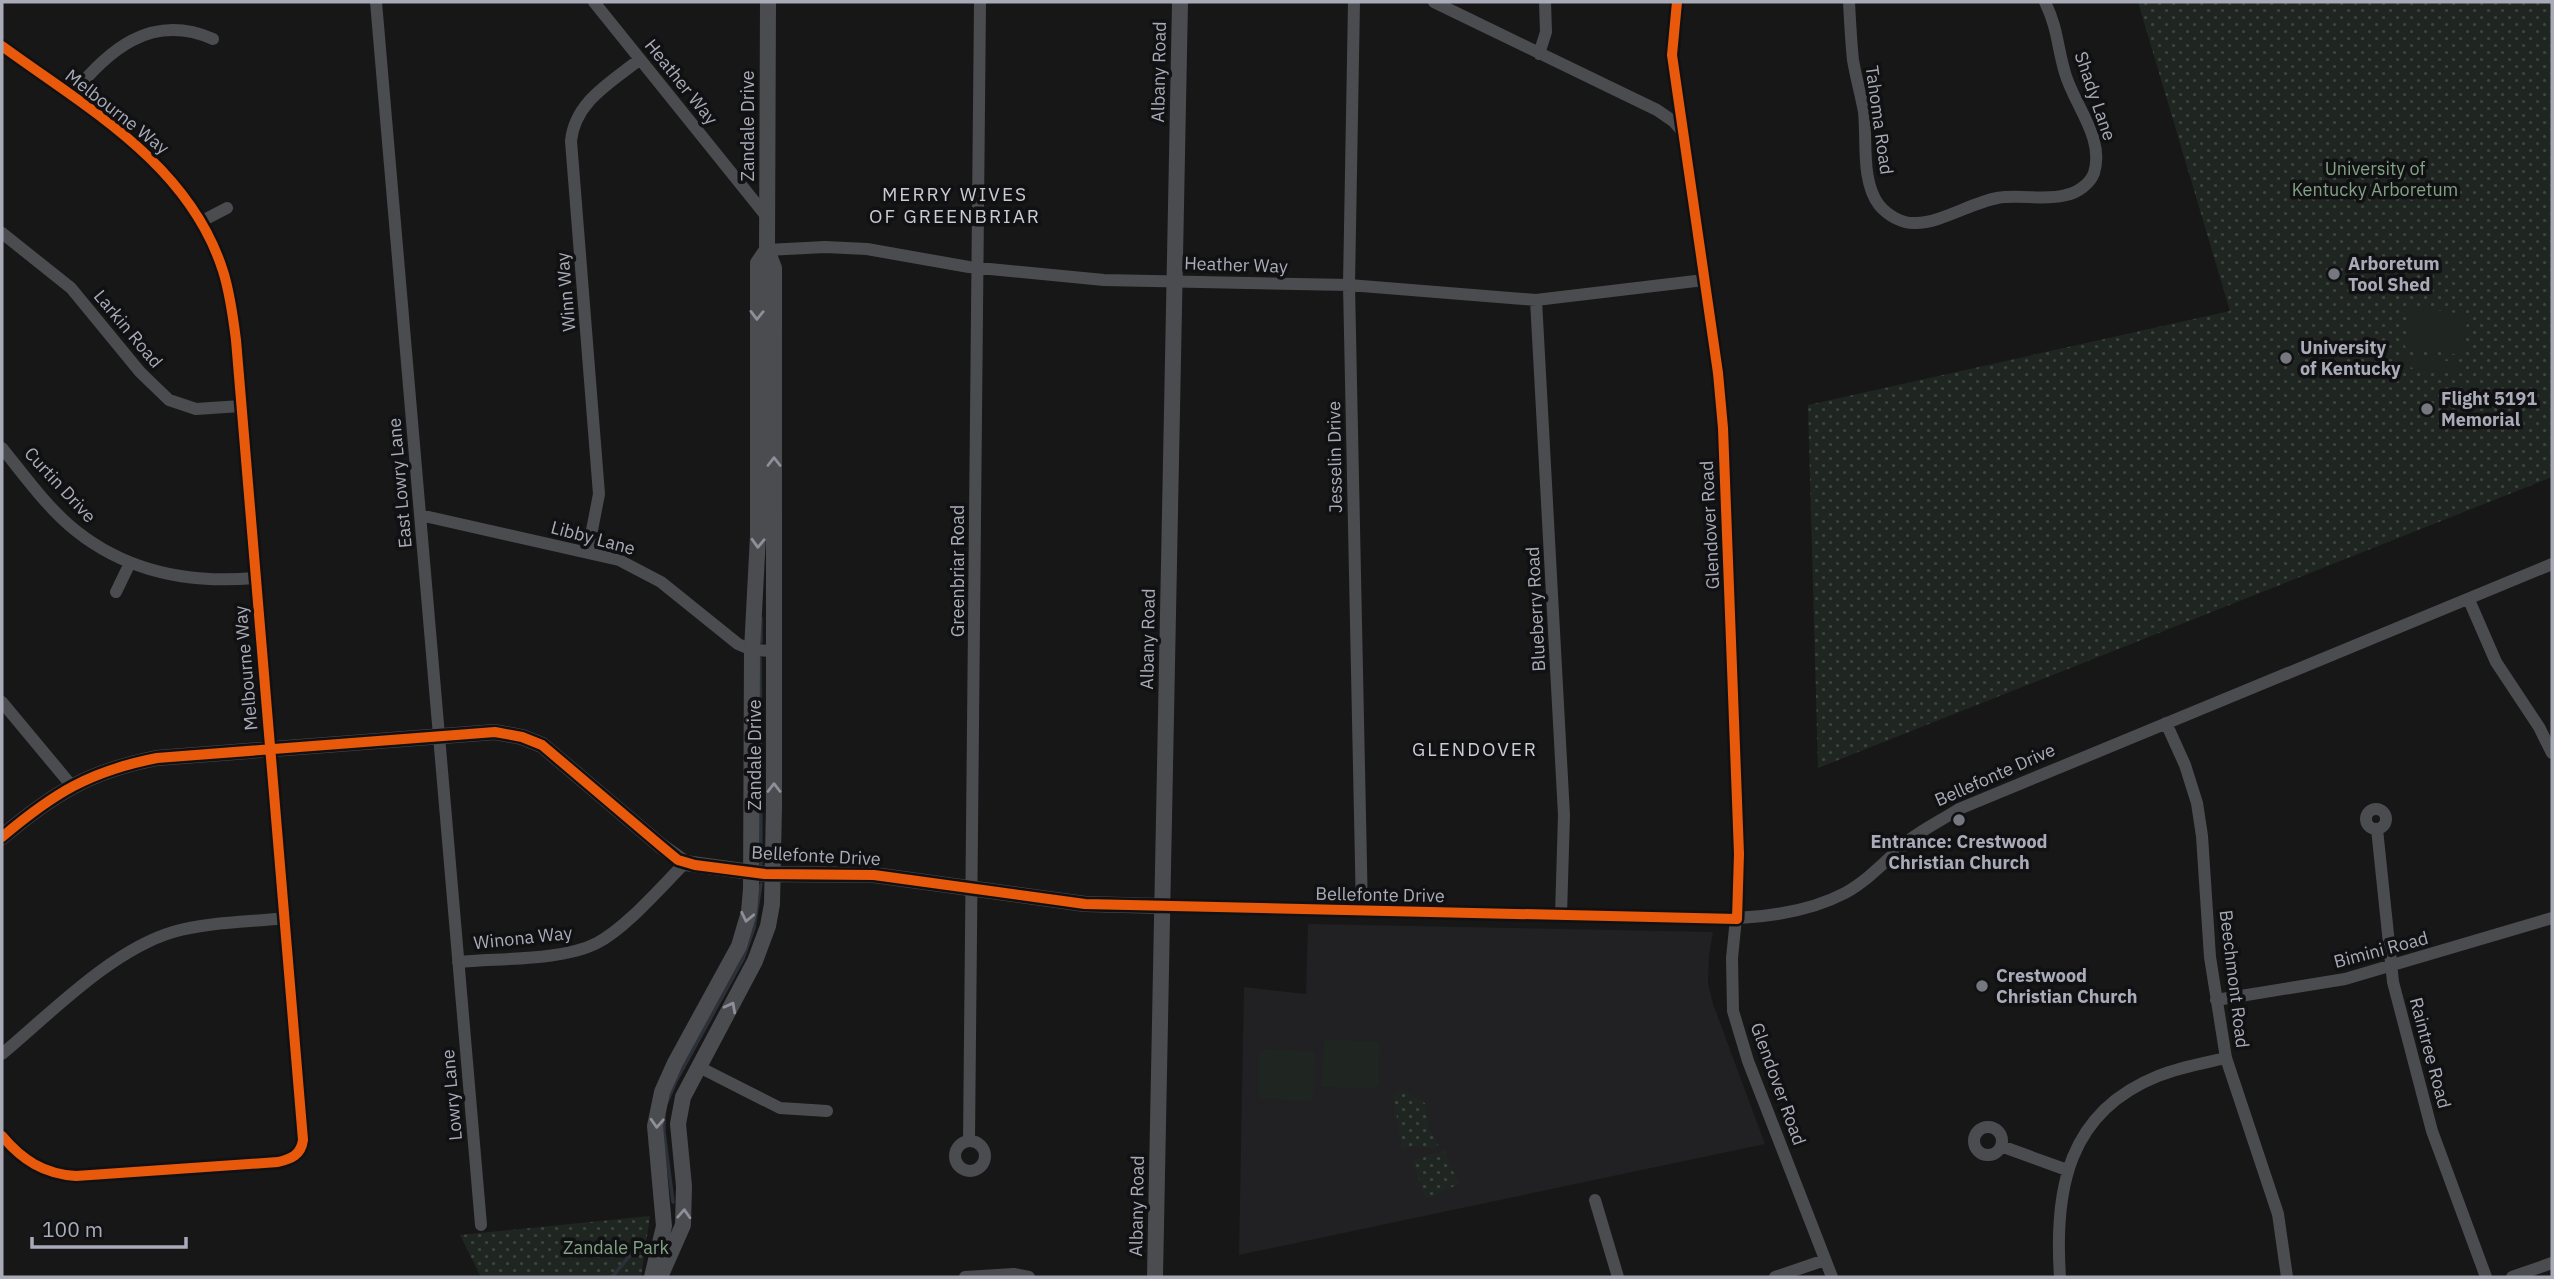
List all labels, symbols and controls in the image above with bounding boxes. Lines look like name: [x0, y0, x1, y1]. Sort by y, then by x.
street label: Albany Road: [1146, 21, 1171, 123]
street label: Heather Way: [640, 34, 723, 129]
street label: Shady Lane: [2070, 48, 2121, 144]
street label: Melbourne Way: [61, 64, 174, 159]
street label: Tahoma Road: [1860, 64, 1899, 176]
street label: Zandale Drive: [736, 70, 759, 182]
park label: University of Kentucky Arboretum: [2292, 157, 2458, 201]
district label: MERRY WIVES OF GREENBRIAR: [869, 182, 1041, 228]
street label: Winn Way: [551, 251, 580, 333]
street label: Heather Way: [1184, 251, 1288, 278]
place label: Arboretum Tool Shed: [2348, 252, 2440, 296]
marker: Arboretum Tool Shed: [2326, 266, 2342, 282]
street label: Larkin Road: [89, 285, 168, 372]
one-way arrow: [749, 310, 765, 321]
place label: University of Kentucky: [2300, 336, 2401, 380]
marker: University of Kentucky: [2278, 350, 2294, 366]
place label: Flight 5191 Memorial: [2441, 387, 2537, 431]
street label: Jesselin Drive: [1322, 401, 1347, 513]
marker: Flight 5191 Memorial: [2419, 401, 2435, 417]
street label: East Lowry Lane: [382, 417, 417, 549]
street label: Curtin Drive: [20, 442, 101, 527]
one-way arrow: [766, 456, 782, 467]
street label: Glendover Road: [1695, 460, 1724, 590]
street label: Greenbriar Road: [946, 505, 969, 637]
street label: Libby Lane: [548, 515, 638, 560]
one-way arrow: [750, 537, 765, 548]
street label: Blueberry Road: [1521, 546, 1550, 672]
street label: Albany Road: [1135, 588, 1160, 690]
street label: Melbourne Way: [229, 605, 262, 732]
street label: Zandale Drive: [743, 699, 766, 811]
district label: GLENDOVER: [1412, 737, 1538, 761]
street label: Bellefonte Drive: [1931, 738, 2059, 811]
one-way arrow: [766, 782, 782, 792]
marker: Entrance: Crestwood Christian Church: [1951, 812, 1967, 828]
place label: Entrance: Crestwood Christian Church: [1870, 830, 2048, 874]
street label: Bellefonte Drive: [751, 841, 881, 870]
street label: Bellefonte Drive: [1315, 882, 1445, 907]
street label: Beechmont Road: [2215, 909, 2254, 1049]
one-way arrow: [741, 911, 756, 923]
street label: Winona Way: [472, 921, 574, 954]
street label: Bimini Road: [2331, 926, 2431, 973]
place label: Crestwood Christian Church: [1996, 964, 2137, 1008]
marker: Crestwood Christian Church: [1974, 978, 1990, 994]
street label: Raintree Road: [2405, 995, 2456, 1111]
one-way arrow: [723, 1001, 736, 1014]
street label: Glendover Road: [1746, 1019, 1811, 1148]
street label: Lowry Lane: [436, 1048, 467, 1142]
one-way arrow: [650, 1118, 665, 1129]
street label: Albany Road: [1124, 1155, 1149, 1257]
scale bar: [32, 1206, 186, 1250]
one-way arrow: [676, 1208, 691, 1219]
text: 100 m: [42, 1215, 103, 1243]
park label: Zandale Park: [563, 1236, 669, 1259]

